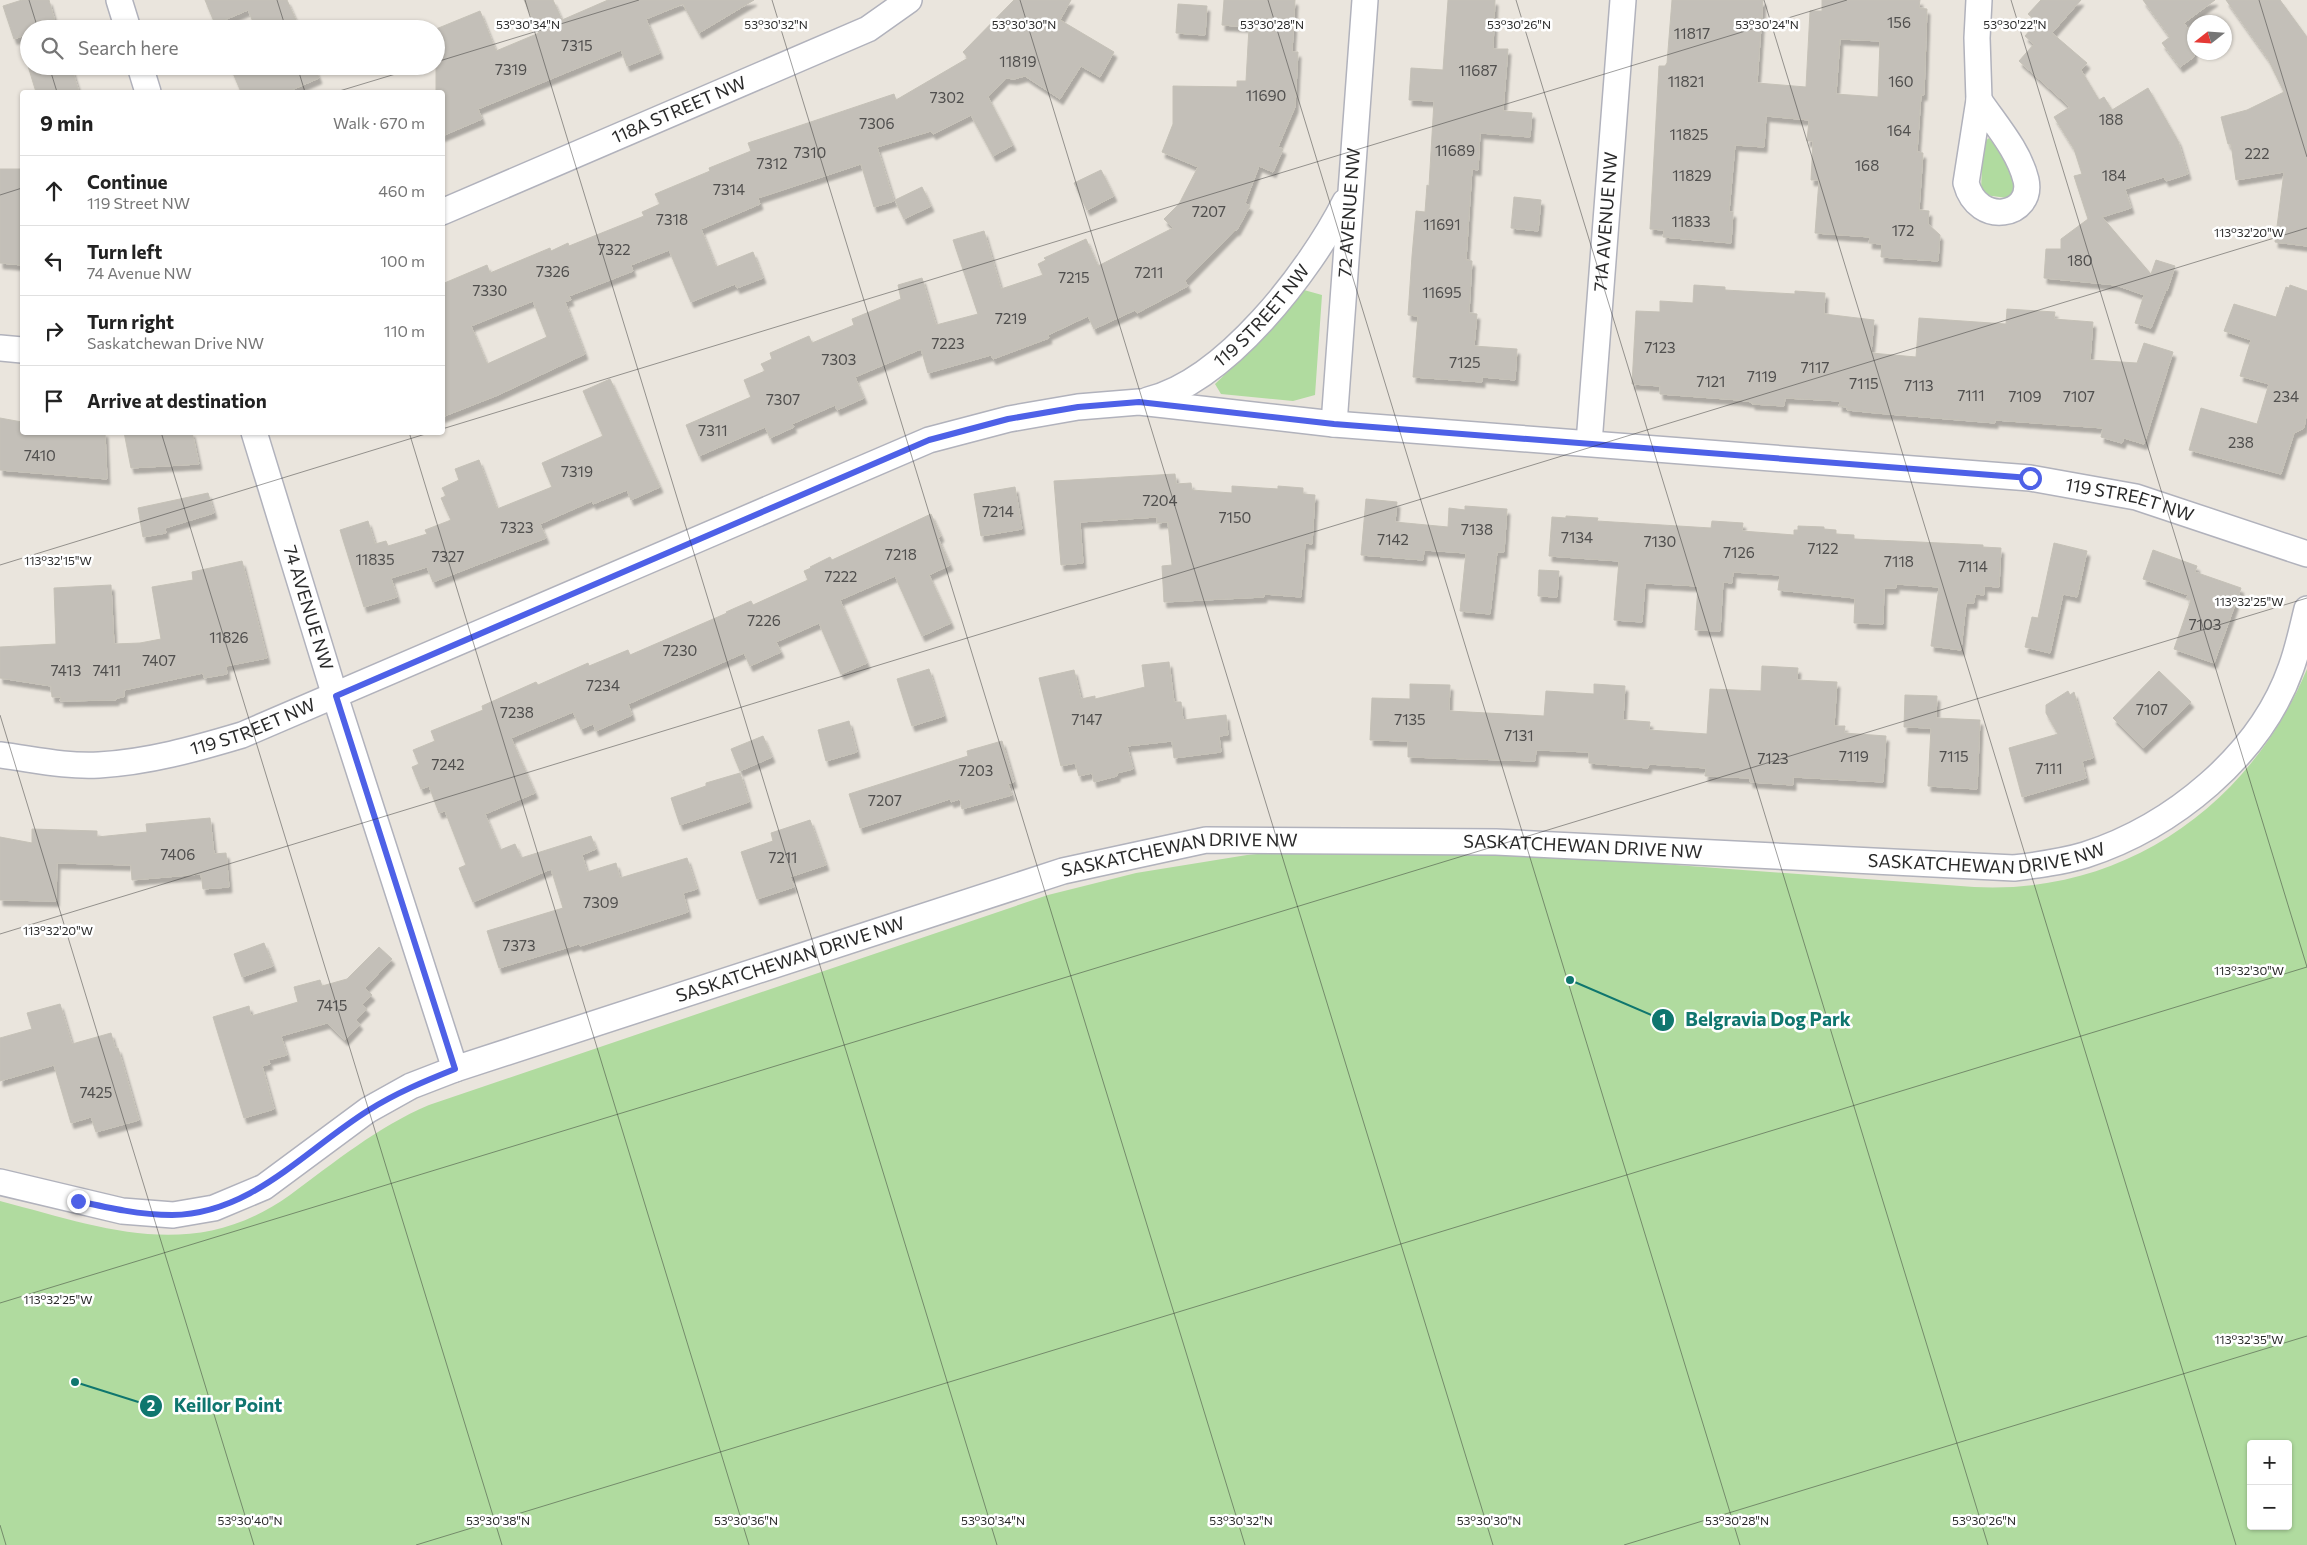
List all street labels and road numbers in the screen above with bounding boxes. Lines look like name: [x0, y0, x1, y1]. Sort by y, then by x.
street label: 118A STREET NW: [608, 71, 749, 148]
street label: 72 AVENUE NW: [1333, 147, 1364, 278]
street label: 71A AVENUE NW: [1589, 151, 1621, 292]
street label: 119 STREET NW: [1209, 260, 1313, 371]
street label: 119 STREET NW: [2064, 473, 2197, 526]
street label: 74 AVENUE NW: [279, 542, 338, 673]
street label: 119 STREET NW: [188, 693, 318, 759]
street label: SASKATCHEWAN DRIVE NW: [1059, 828, 1298, 881]
street label: SASKATCHEWAN DRIVE NW: [1463, 830, 1703, 862]
street label: SASKATCHEWAN DRIVE NW: [1867, 837, 2108, 878]
street label: SASKATCHEWAN DRIVE NW: [673, 911, 907, 1006]

